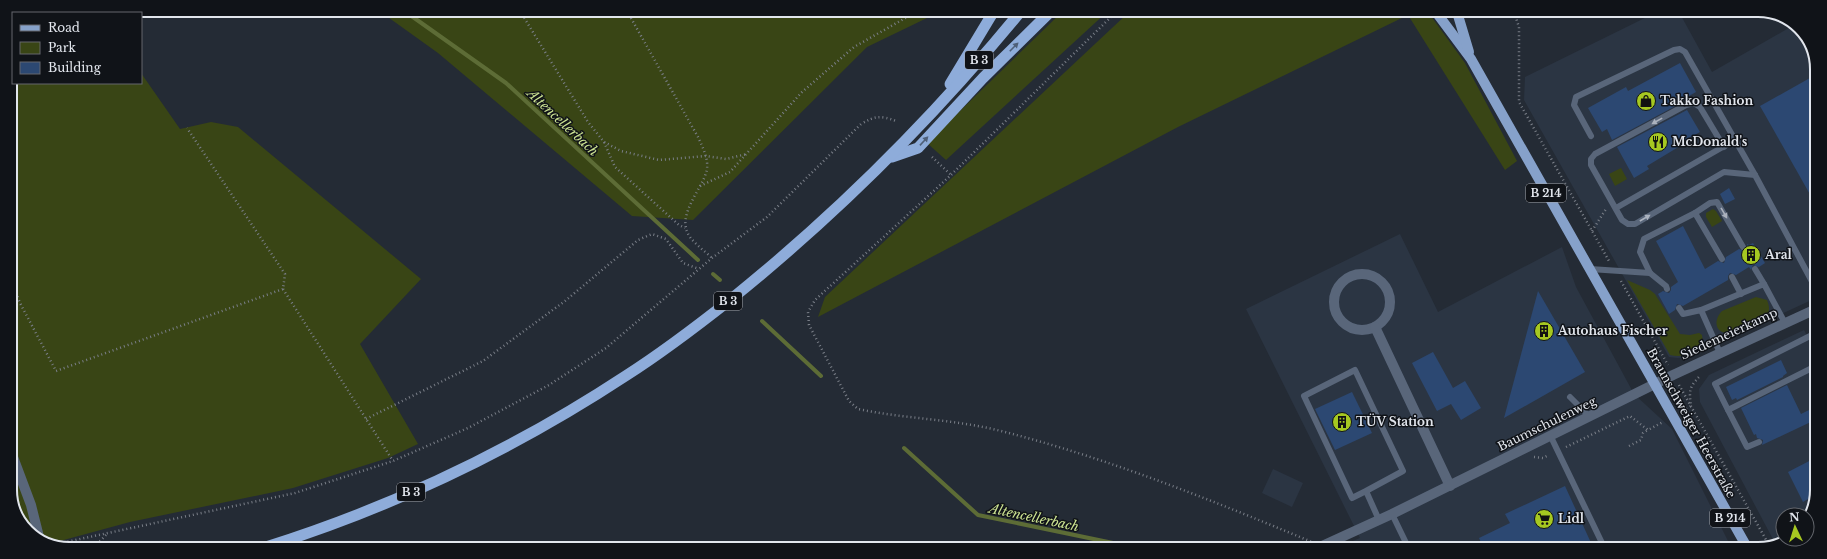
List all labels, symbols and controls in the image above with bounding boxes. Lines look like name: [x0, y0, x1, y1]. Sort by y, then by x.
legend: [12, 12, 142, 84]
text: Road: [48, 20, 80, 35]
text: Park: [48, 40, 76, 55]
one-way arrow: [1009, 42, 1019, 51]
road number: B 3: [965, 51, 993, 69]
text: Building: [48, 60, 102, 75]
water label: Altencellerbach: [522, 84, 602, 160]
shop icon: Takko Fashion: [1635, 90, 1657, 112]
place label: Takko Fashion: [1660, 93, 1753, 108]
one-way arrow: [1651, 117, 1663, 124]
restaurant icon: McDonald's: [1647, 131, 1669, 153]
place label: McDonald's: [1672, 134, 1748, 149]
one-way arrow: [920, 136, 929, 146]
road number: B 214: [1526, 184, 1566, 202]
one-way arrow: [1720, 207, 1727, 219]
one-way arrow: [1639, 214, 1651, 221]
building icon: Aral: [1740, 244, 1762, 266]
place label: Aral: [1764, 247, 1793, 262]
road number: B 3: [714, 292, 742, 310]
street label: Siedemeierkamp: [1678, 305, 1780, 363]
building icon: Autohaus Fischer: [1533, 320, 1555, 342]
place label: Autohaus Fischer: [1557, 323, 1668, 338]
street label: Braunschweiger Heerstraße: [1644, 345, 1739, 501]
street label: Baumschulenweg: [1495, 393, 1599, 454]
building icon: TÜV Station: [1331, 411, 1353, 433]
place label: TÜV Station: [1356, 413, 1434, 429]
road number: B 3: [397, 483, 425, 501]
water label: Altencellerbach: [985, 499, 1080, 535]
north arrow: [1775, 507, 1815, 547]
supermarket icon: Lidl: [1533, 508, 1555, 530]
road number: B 214: [1710, 509, 1750, 527]
text: N: [1789, 510, 1801, 524]
place label: Lidl: [1558, 511, 1585, 526]

